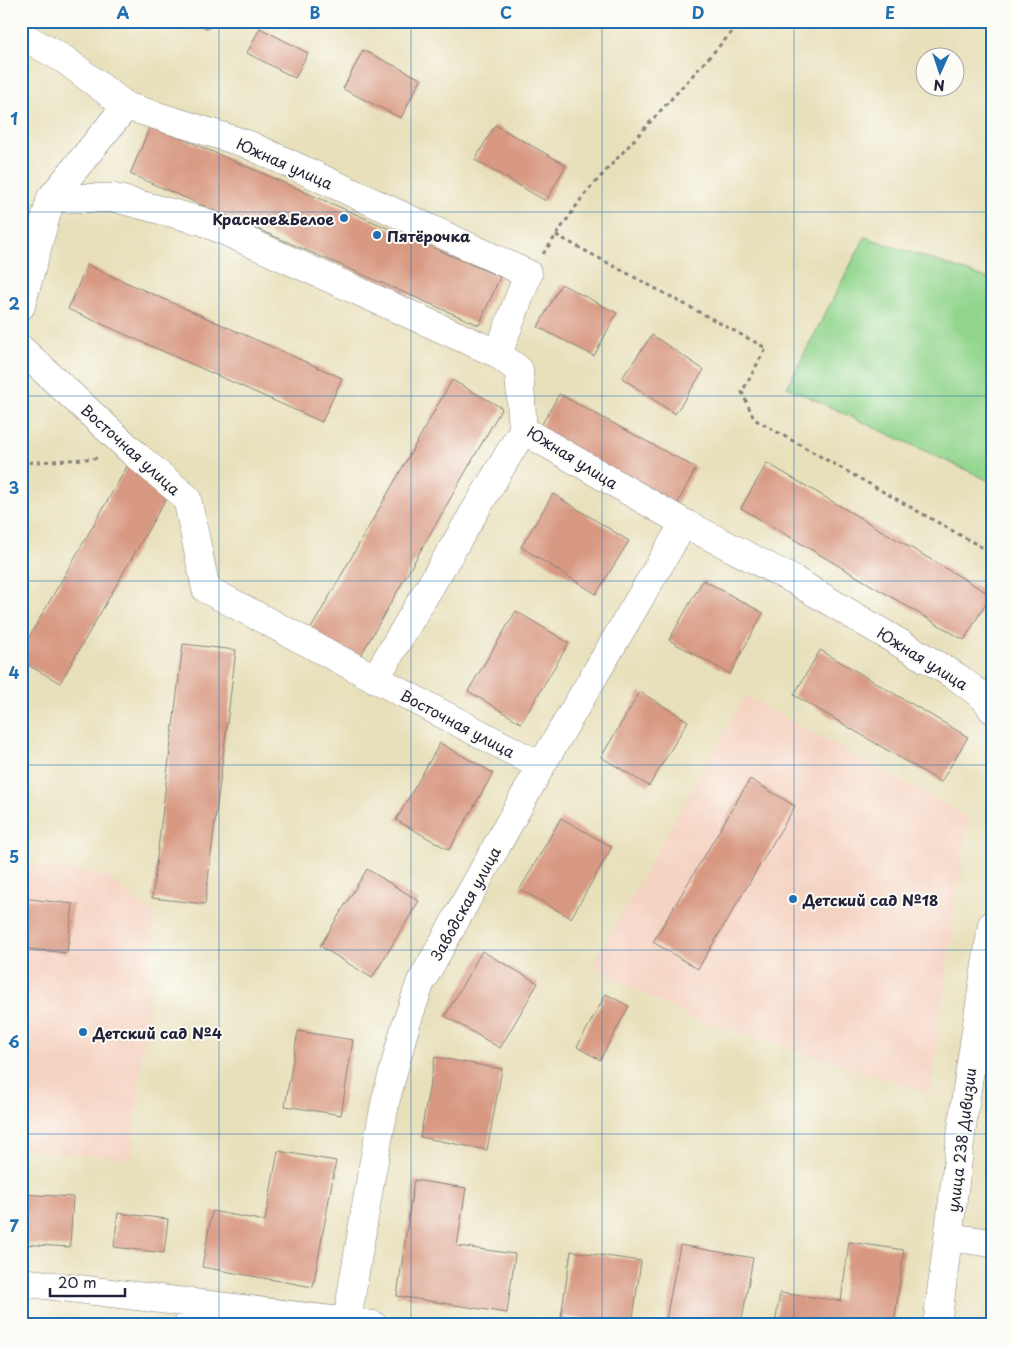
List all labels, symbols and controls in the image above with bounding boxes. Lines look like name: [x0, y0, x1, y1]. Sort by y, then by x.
text: A: [117, 0, 130, 24]
text: B: [310, 0, 321, 24]
text: C: [500, 0, 512, 24]
text: D: [692, 0, 704, 24]
text: E: [885, 0, 895, 24]
north arrow: [916, 48, 966, 98]
text: N: [933, 75, 945, 96]
text: 1: [10, 106, 18, 130]
street label: Южная улица: [233, 132, 337, 195]
place label: Красное&Белое: [212, 207, 335, 230]
marker: Красное&Белое: [338, 212, 350, 224]
place label: Пятёрочка: [387, 224, 471, 247]
marker: Пятёрочка: [371, 229, 383, 241]
text: 2: [8, 291, 20, 315]
street label: Восточная улица: [76, 398, 186, 500]
street label: Южная улица: [523, 420, 623, 494]
text: 3: [9, 475, 19, 499]
street label: Южная улица: [873, 621, 973, 695]
text: 4: [9, 660, 20, 684]
street label: Восточная улица: [397, 683, 520, 763]
street label: Заводская улица: [424, 841, 506, 964]
text: 5: [9, 844, 19, 868]
place label: Детский сад №18: [802, 888, 938, 911]
marker: Детский сад №18: [787, 893, 799, 905]
place label: Детский сад №4: [92, 1021, 222, 1044]
marker: Детский сад №4: [77, 1026, 89, 1038]
text: 6: [8, 1029, 20, 1053]
street label: улица 238 Дивизии: [941, 1067, 981, 1213]
text: 7: [9, 1213, 19, 1237]
scale bar: [50, 1266, 125, 1298]
text: 20 m: [58, 1270, 97, 1293]

